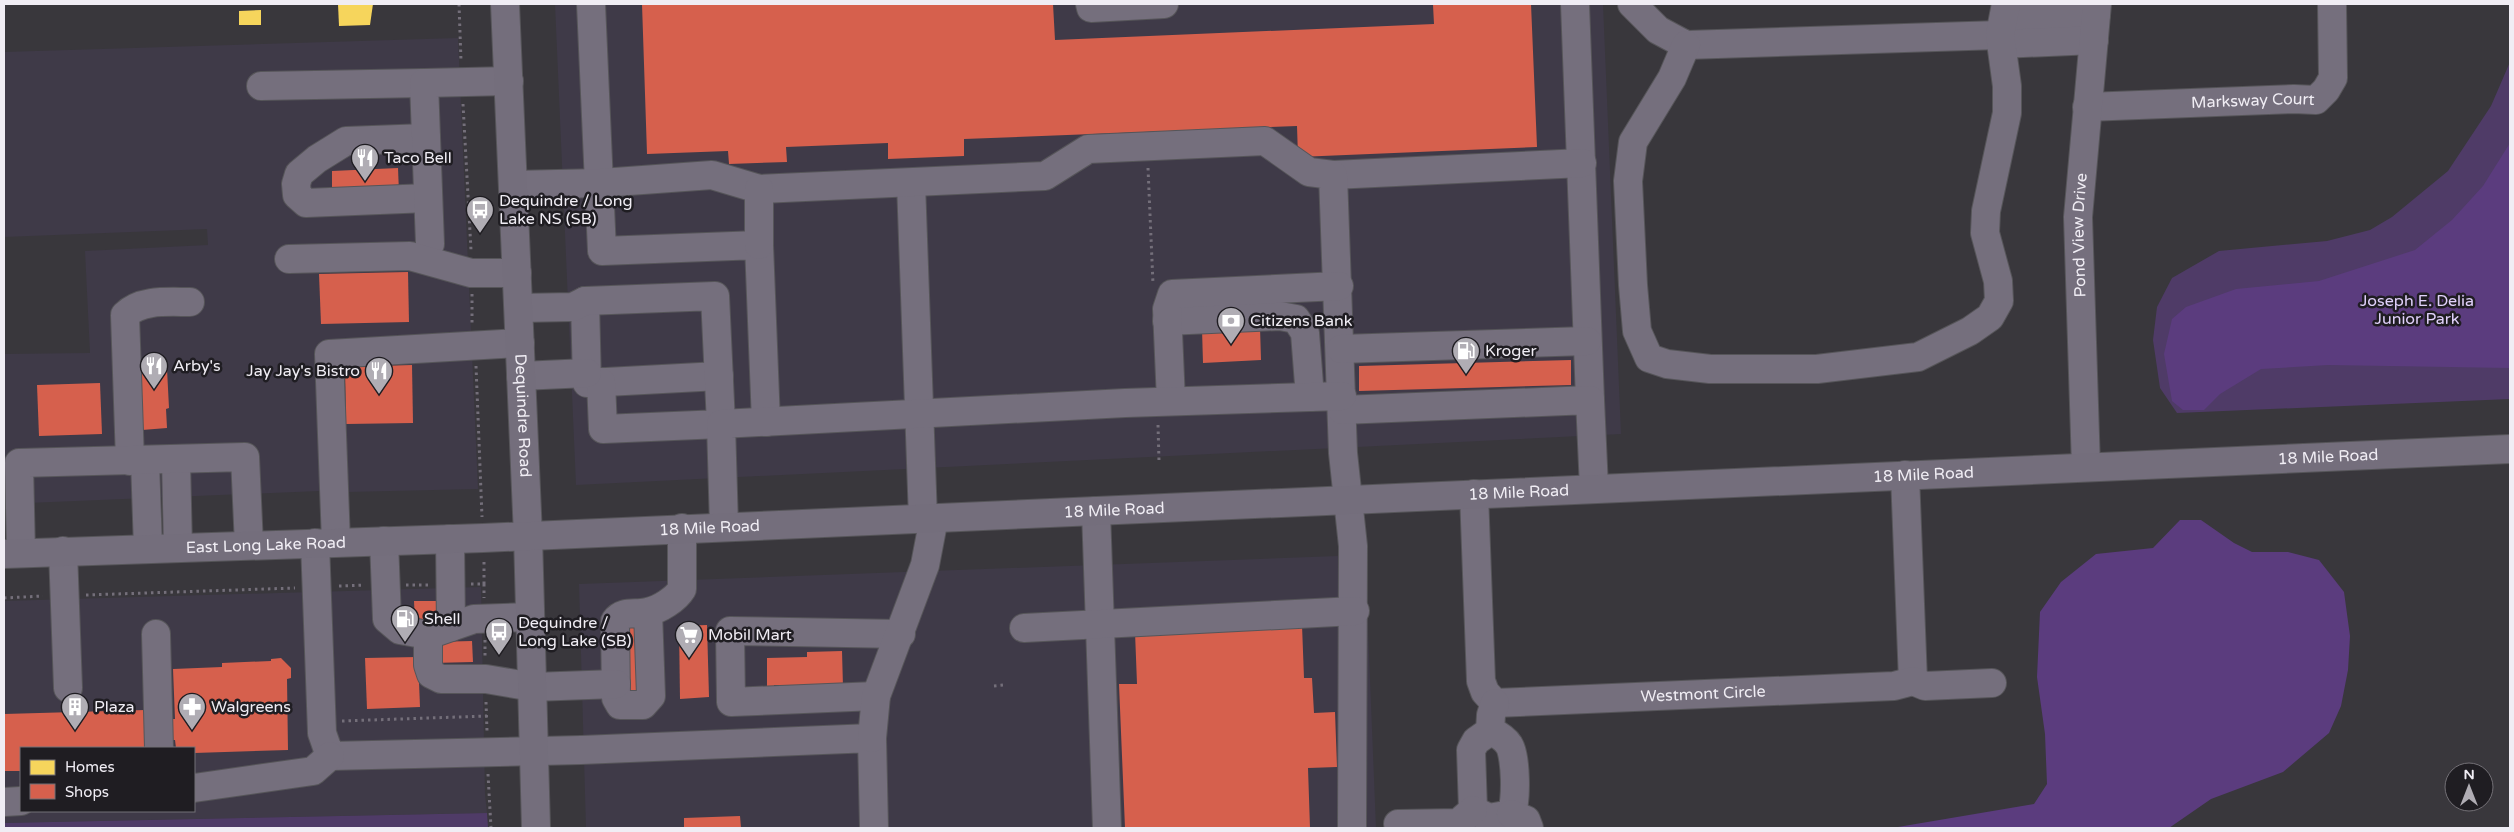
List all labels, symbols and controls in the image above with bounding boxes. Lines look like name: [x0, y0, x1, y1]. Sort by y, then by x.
street label: Marksway Court: [2191, 89, 2315, 113]
restaurant icon: Taco Bell: [350, 143, 380, 182]
place label: Taco Bell: [384, 148, 452, 168]
street label: Pond View Drive: [2068, 172, 2092, 298]
place label: Dequindre / Long Lake NS (SB): [499, 191, 633, 229]
bus stop icon: Dequindre / Long Lake NS (SB): [465, 195, 495, 234]
park label: Joseph E. Delia Junior Park: [2360, 291, 2474, 329]
bank icon: Citizens Bank: [1216, 306, 1246, 345]
place label: Citizens Bank: [1250, 311, 1353, 331]
fuel station icon: Kroger: [1451, 336, 1481, 375]
place label: Kroger: [1485, 341, 1537, 361]
restaurant icon: Arby's: [139, 351, 169, 390]
street label: Dequindre Road: [510, 353, 535, 478]
place label: Arby's: [173, 356, 221, 376]
restaurant icon: Jay Jay's Bistro: [364, 356, 394, 395]
place label: Jay Jay's Bistro: [246, 361, 360, 381]
street label: 18 Mile Road: [2277, 445, 2379, 469]
street label: 18 Mile Road: [1872, 463, 1974, 487]
street label: 18 Mile Road: [1468, 480, 1570, 505]
street label: 18 Mile Road: [1063, 498, 1165, 522]
street label: 18 Mile Road: [659, 516, 760, 540]
street label: East Long Lake Road: [185, 533, 346, 558]
fuel station icon: Shell: [390, 604, 420, 643]
place label: Shell: [424, 609, 461, 629]
place label: Dequindre / Long Lake (SB): [518, 613, 632, 651]
bus stop icon: Dequindre / Long Lake (SB): [484, 617, 514, 656]
supermarket icon: Mobil Mart: [674, 620, 704, 659]
place label: Mobil Mart: [708, 625, 792, 645]
street label: Westmont Circle: [1640, 681, 1766, 707]
building icon: Plaza: [60, 692, 90, 731]
pharmacy icon: Walgreens: [177, 692, 207, 731]
place label: Plaza: [94, 697, 135, 717]
place label: Walgreens: [211, 697, 291, 717]
legend: [20, 747, 195, 812]
text: Homes: [65, 758, 115, 776]
north arrow: [2444, 762, 2494, 812]
text: N: [2463, 766, 2475, 783]
text: Shops: [65, 783, 109, 801]

